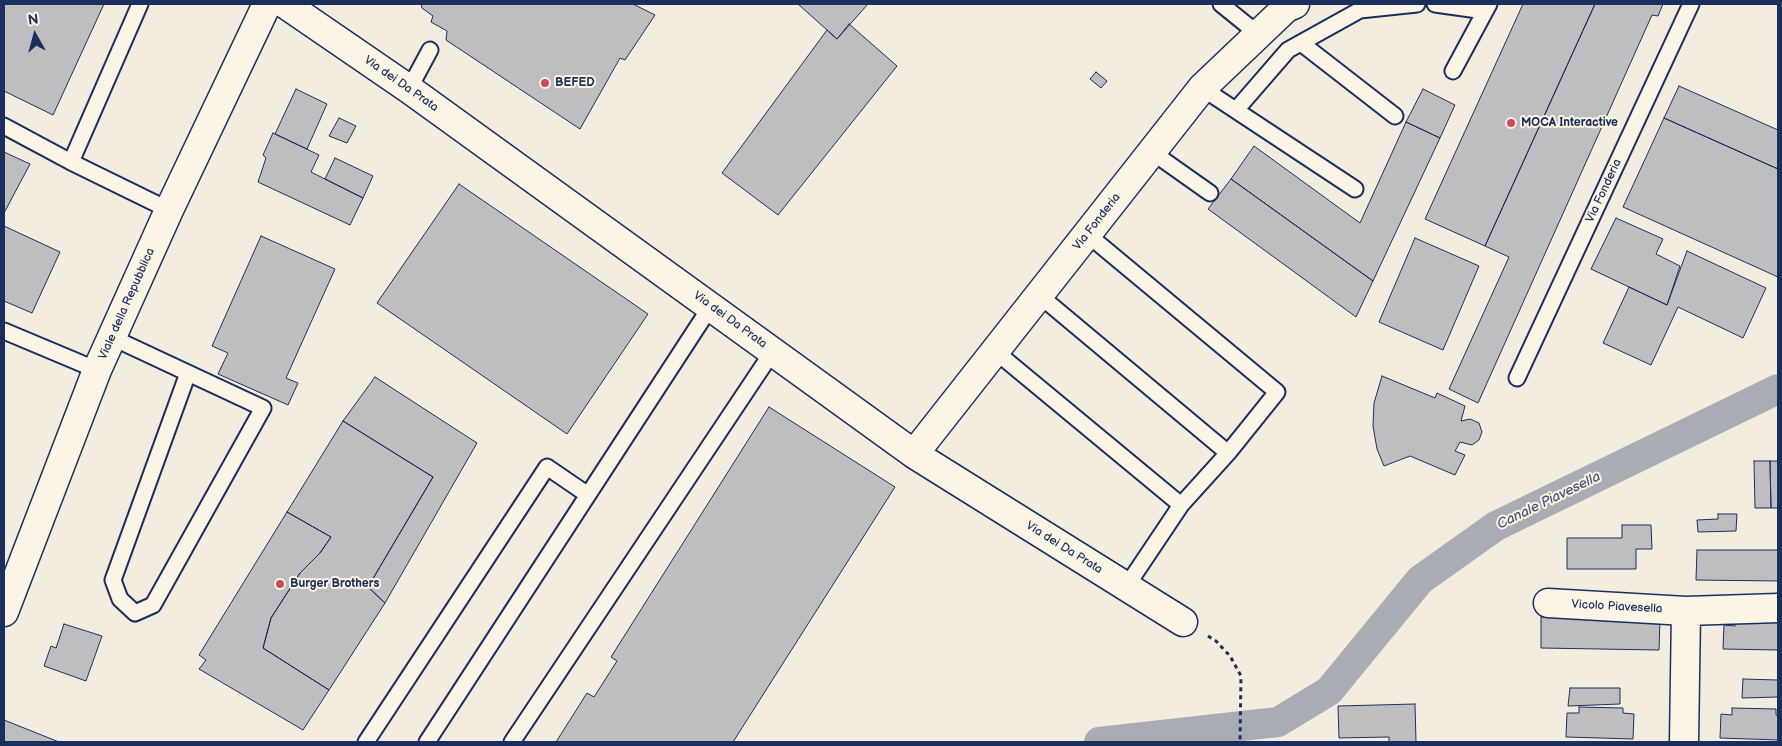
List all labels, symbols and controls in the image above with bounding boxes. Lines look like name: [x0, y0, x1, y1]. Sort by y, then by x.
north arrow: [10, 10, 60, 60]
text: N: [27, 11, 39, 29]
street label: Via dei Da Prata: [361, 53, 441, 115]
place label: BEFED: [555, 76, 595, 90]
marker: BEFED: [539, 77, 551, 89]
place label: MOCA Interactive: [1521, 116, 1618, 130]
marker: MOCA Interactive: [1505, 117, 1517, 129]
street label: Via Fonderia: [1583, 157, 1625, 225]
street label: Via Fonderia: [1070, 191, 1124, 253]
street label: Viale della Repubblica: [96, 246, 158, 362]
street label: Via dei Da Prata: [690, 288, 770, 352]
water label: Canale Piavesella: [1495, 469, 1603, 533]
street label: Via dei Da Prata: [1023, 519, 1105, 577]
place label: Burger Brothers: [290, 577, 379, 591]
marker: Burger Brothers: [274, 578, 286, 590]
street label: Vicolo Piavesella: [1571, 597, 1663, 617]

